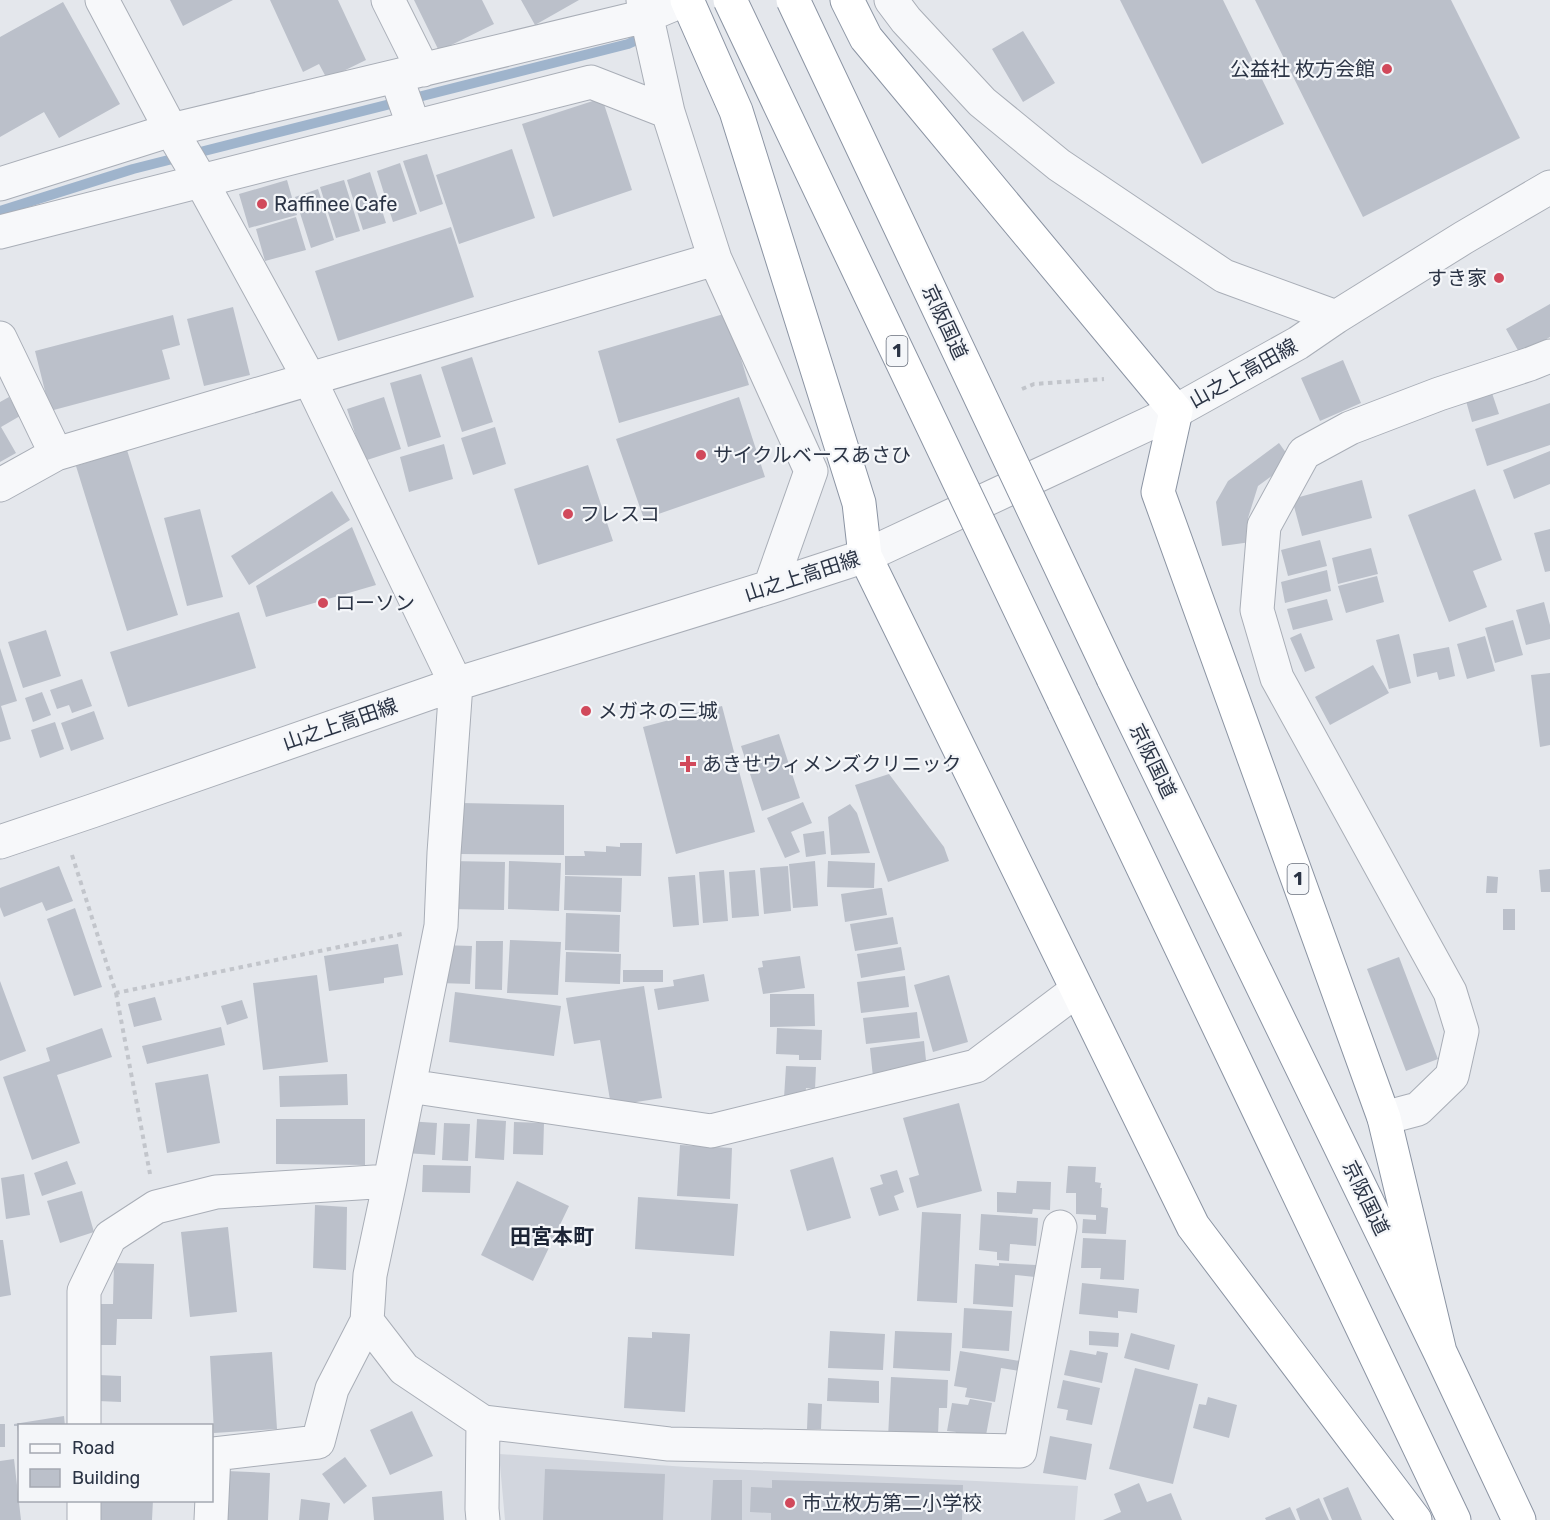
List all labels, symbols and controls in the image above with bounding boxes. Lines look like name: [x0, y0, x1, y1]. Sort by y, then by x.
place label: 公益社 枚方会館: [1230, 57, 1375, 81]
marker: 公益社 枚方会館: [1380, 62, 1394, 76]
place label: Raffinee Cafe: [274, 192, 398, 216]
marker: Raffinee Cafe: [255, 197, 269, 211]
place label: すき家: [1427, 266, 1487, 290]
marker: すき家: [1492, 271, 1506, 285]
street label: 京阪国道: [917, 281, 973, 363]
street label: 山之上高田線: [1185, 333, 1301, 413]
road number: 1: [886, 336, 908, 366]
place label: サイクルベースあさひ: [713, 443, 911, 467]
marker: サイクルベースあさひ: [694, 448, 708, 462]
place label: フレスコ: [580, 502, 660, 526]
marker: フレスコ: [561, 507, 575, 521]
street label: 山之上高田線: [741, 546, 863, 606]
place label: ローソン: [335, 591, 415, 615]
marker: ローソン: [316, 596, 330, 610]
street label: 山之上高田線: [279, 693, 401, 755]
place label: メガネの三城: [598, 699, 718, 723]
marker: メガネの三城: [579, 704, 593, 718]
street label: 京阪国道: [1125, 720, 1181, 802]
place label: あきせウィメンズクリニック: [702, 752, 962, 776]
marker: あきせウィメンズクリニック: [679, 755, 697, 773]
road number: 1: [1288, 864, 1308, 894]
street label: 京阪国道: [1338, 1157, 1394, 1239]
district label: 田宮本町: [510, 1224, 594, 1249]
legend: [18, 1424, 213, 1502]
text: Road: [72, 1437, 115, 1459]
text: Building: [72, 1467, 140, 1489]
place label: 市立枚方第二小学校: [802, 1491, 982, 1515]
marker: 市立枚方第二小学校: [783, 1496, 797, 1510]

